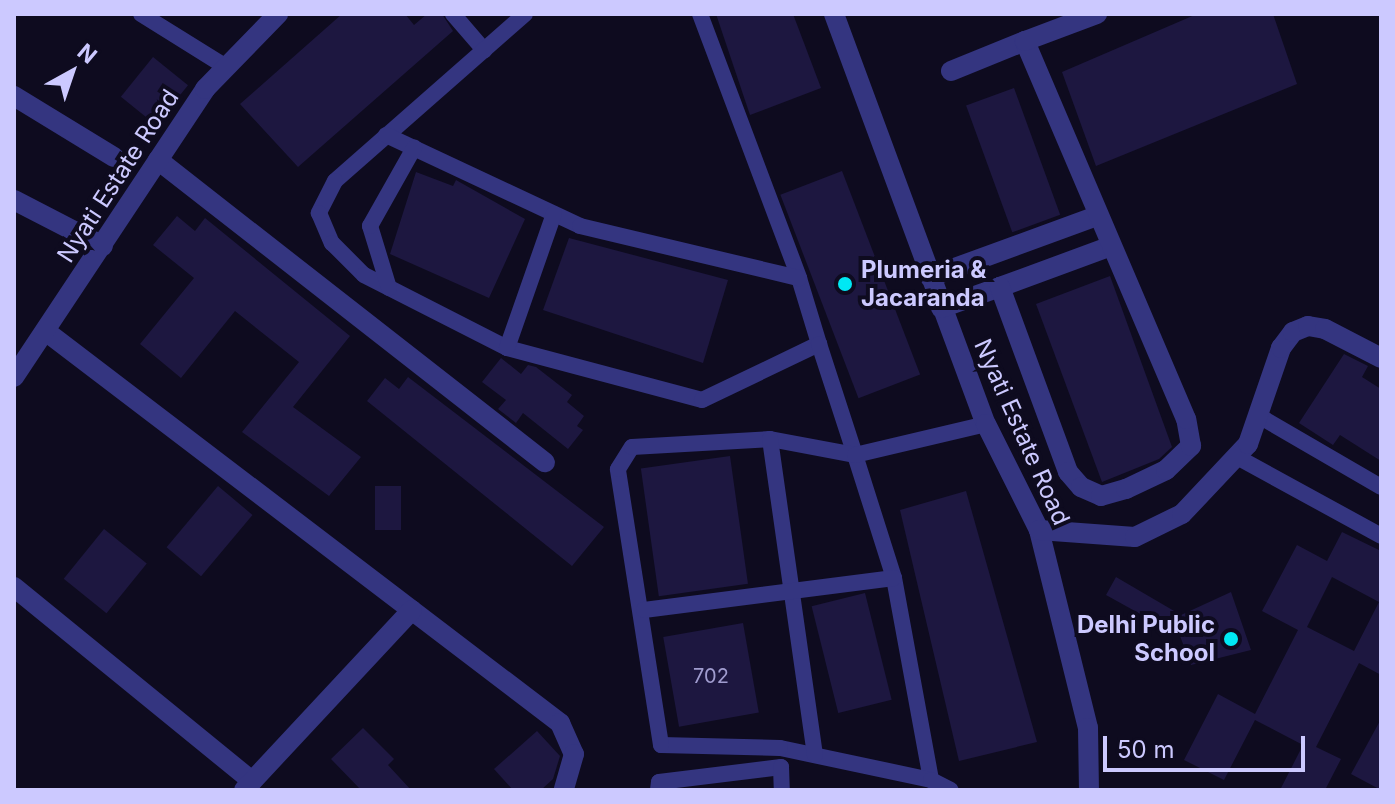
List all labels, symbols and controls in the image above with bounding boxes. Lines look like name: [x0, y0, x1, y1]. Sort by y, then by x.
north arrow: [32, 32, 112, 112]
text: N: [73, 38, 102, 69]
street label: Nyati Estate Road: [51, 84, 185, 268]
place label: Plumeria & Jacaranda: [861, 256, 986, 312]
marker: Plumeria & Jacaranda: [836, 275, 854, 293]
street label: Nyati Estate Road: [968, 335, 1076, 529]
place label: Delhi Public School: [1077, 611, 1215, 667]
marker: Delhi Public School: [1222, 630, 1240, 648]
house number: 702: [693, 664, 729, 688]
scale bar: [1107, 720, 1309, 770]
text: 50 m: [1117, 735, 1175, 764]

